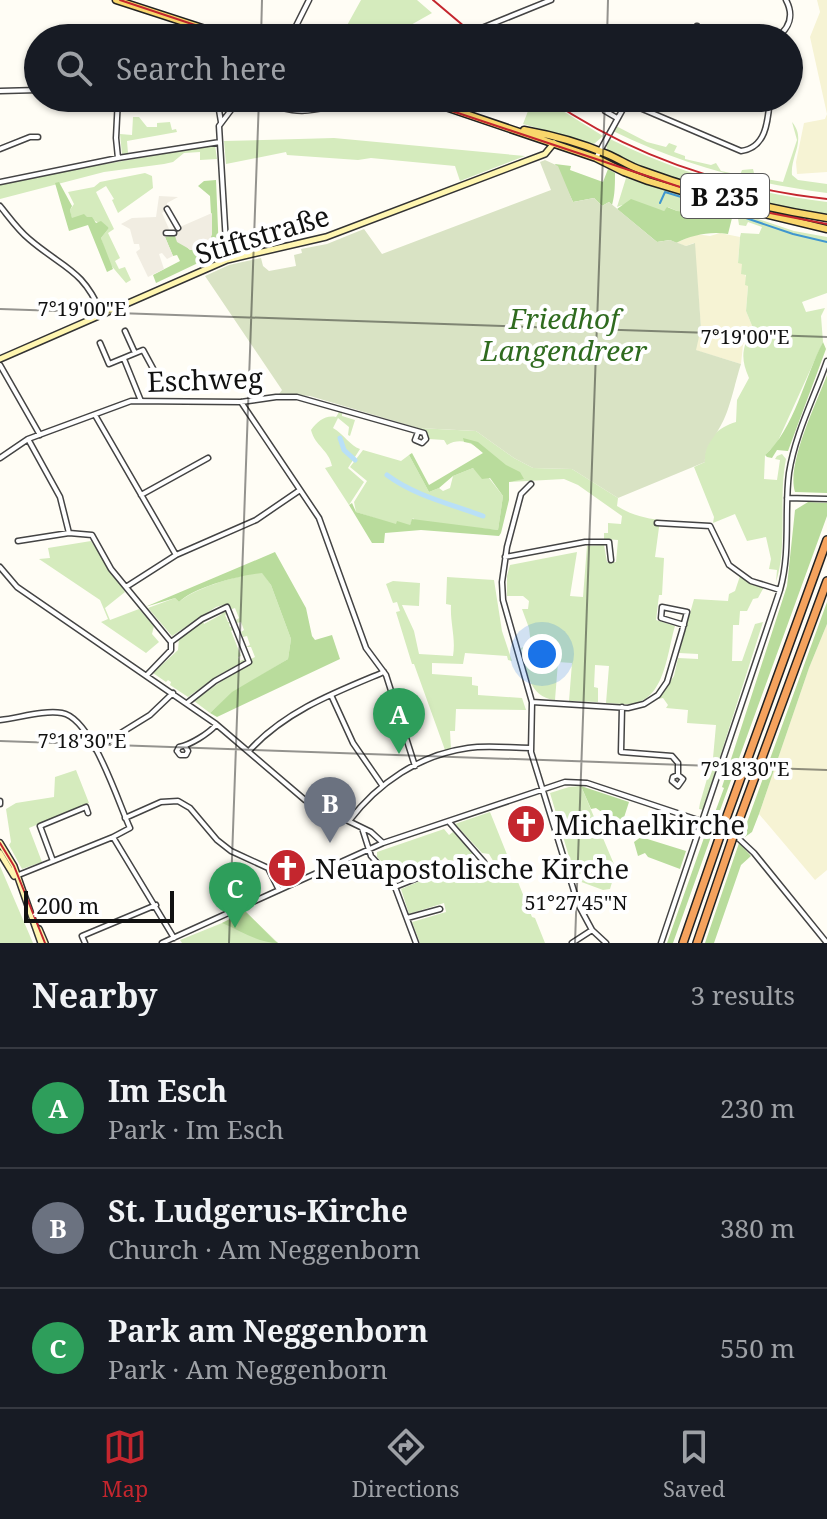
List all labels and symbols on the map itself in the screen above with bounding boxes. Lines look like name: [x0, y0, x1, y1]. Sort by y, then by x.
road number: B 235: [681, 174, 769, 218]
street label: Stiftstraße: [190, 196, 334, 272]
text: 7°19'00"E: [38, 295, 126, 322]
park label: Friedhof Langendreer: [480, 299, 648, 369]
text: 7°19'00"E: [701, 323, 789, 350]
street label: Eschweg: [146, 358, 264, 400]
your location: [522, 634, 562, 674]
pin: A: [373, 688, 425, 754]
text: 7°18'30"E: [38, 727, 126, 754]
text: 7°18'30"E: [701, 755, 789, 782]
pin: B: [304, 777, 356, 843]
church icon: Michaelkirche: [505, 803, 547, 845]
place label: Michaelkirche: [554, 805, 745, 843]
church icon: Neuapostolische Kirche: [266, 847, 308, 889]
place label: Neuapostolische Kirche: [315, 849, 629, 887]
pin: C: [209, 862, 261, 928]
scale bar: [24, 887, 174, 923]
text: 51°27'45"N: [525, 889, 627, 916]

